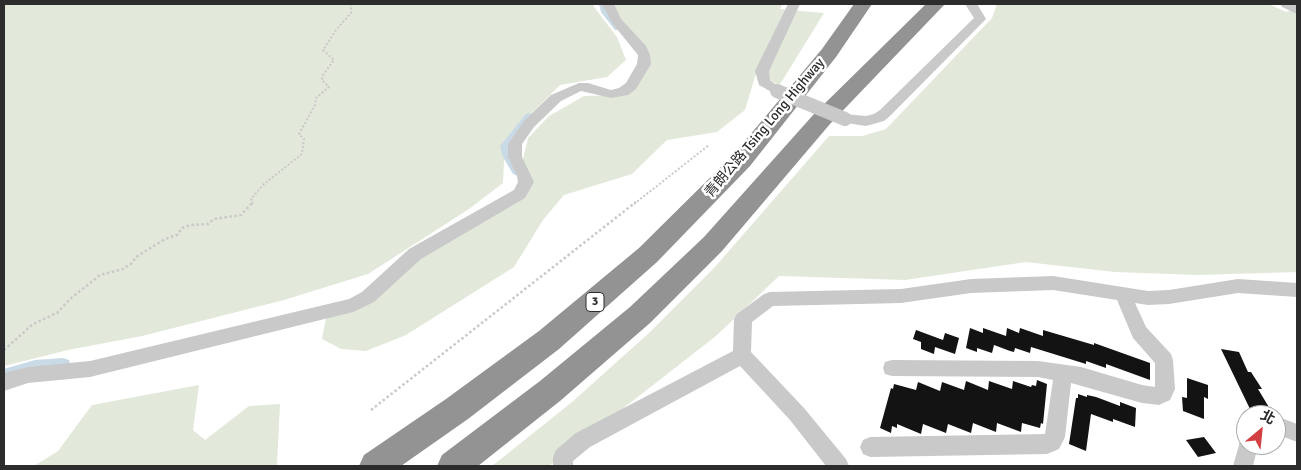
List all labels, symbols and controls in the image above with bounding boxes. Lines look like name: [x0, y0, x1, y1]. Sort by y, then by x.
street label: 青朗公路 Tsing Long Highway: [702, 55, 828, 201]
road number: 3: [586, 292, 604, 312]
north arrow: [1236, 405, 1286, 455]
text: 北: [1258, 406, 1278, 428]

